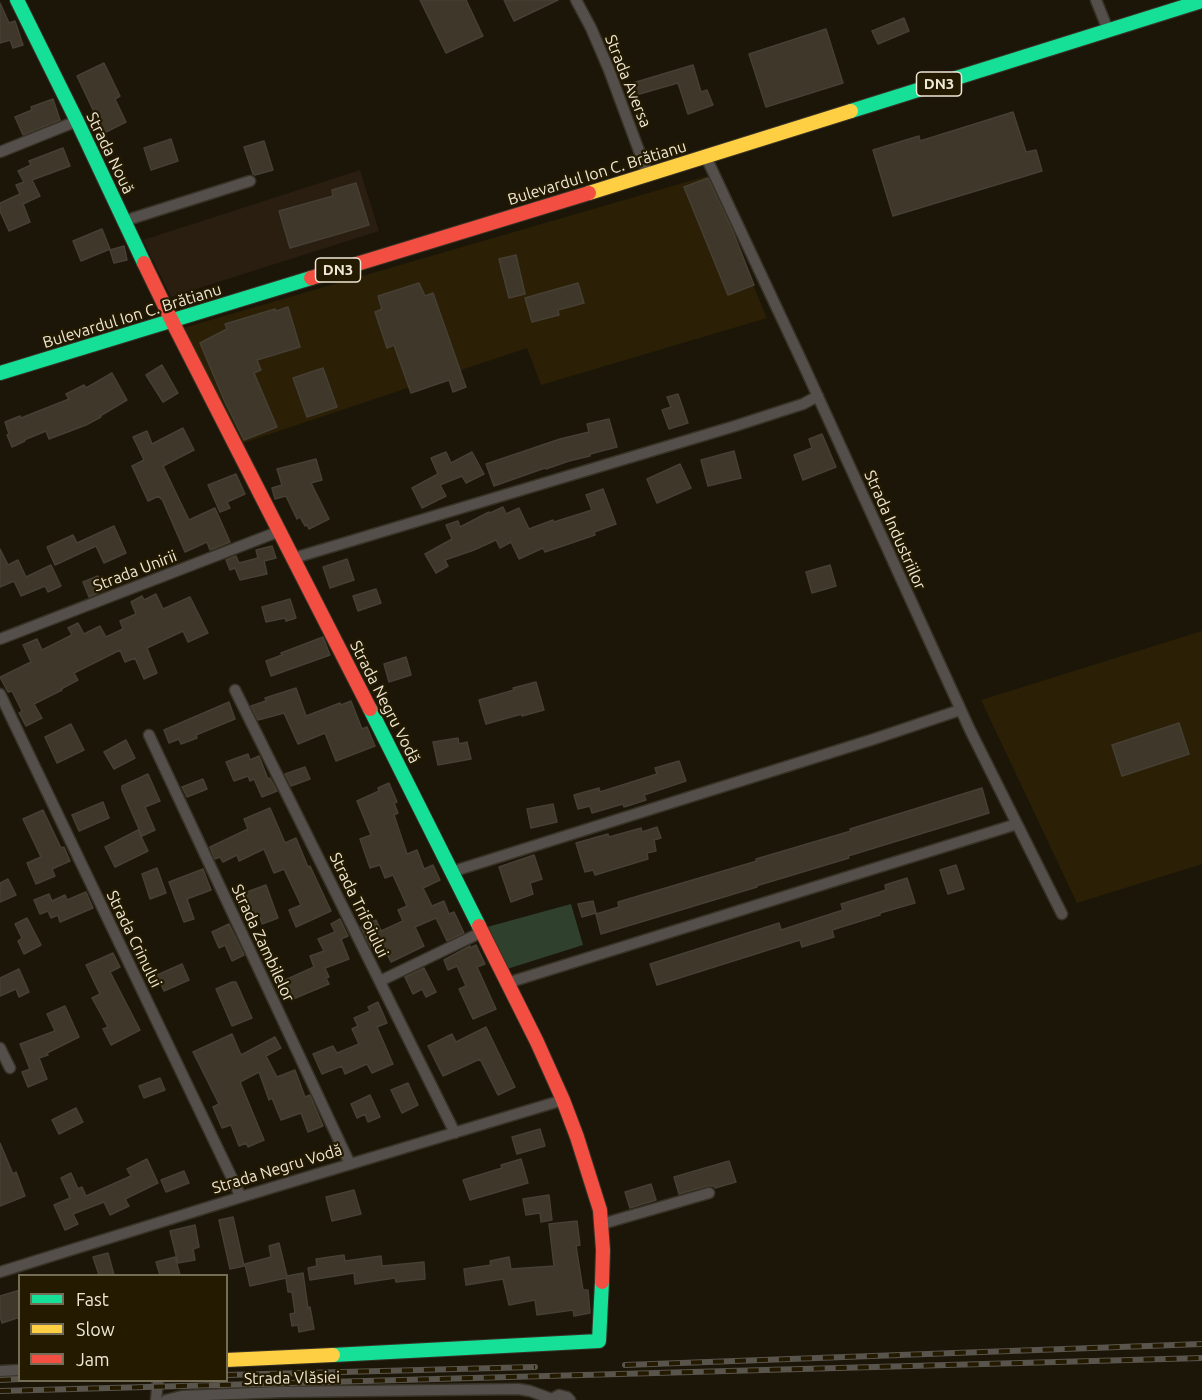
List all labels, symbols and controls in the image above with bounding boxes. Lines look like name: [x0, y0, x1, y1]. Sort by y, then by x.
street label: Strada Aversa: [601, 32, 655, 130]
road number: DN3: [916, 72, 962, 96]
street label: Strada Nouă: [82, 109, 138, 197]
street label: Bulevardul Ion C. Brătianu: [505, 137, 689, 209]
road number: DN3: [316, 258, 360, 282]
street label: Bulevardul Ion C. Brătianu: [40, 280, 224, 352]
street label: Strada Industriilor: [860, 467, 930, 593]
street label: Strada Unirii: [90, 546, 180, 596]
street label: Strada Negru Vodă: [346, 637, 424, 767]
street label: Strada Trifoiului: [325, 849, 393, 961]
street label: Strada Zambilelor: [227, 881, 299, 1005]
street label: Strada Crinului: [102, 887, 166, 991]
street label: Strada Negru Vodă: [210, 1140, 344, 1198]
legend: [18, 1274, 228, 1382]
text: Fast: [76, 1289, 109, 1309]
text: Slow: [76, 1319, 115, 1339]
text: Jam: [76, 1349, 110, 1369]
street label: Strada Vlăsiei: [244, 1368, 340, 1388]

